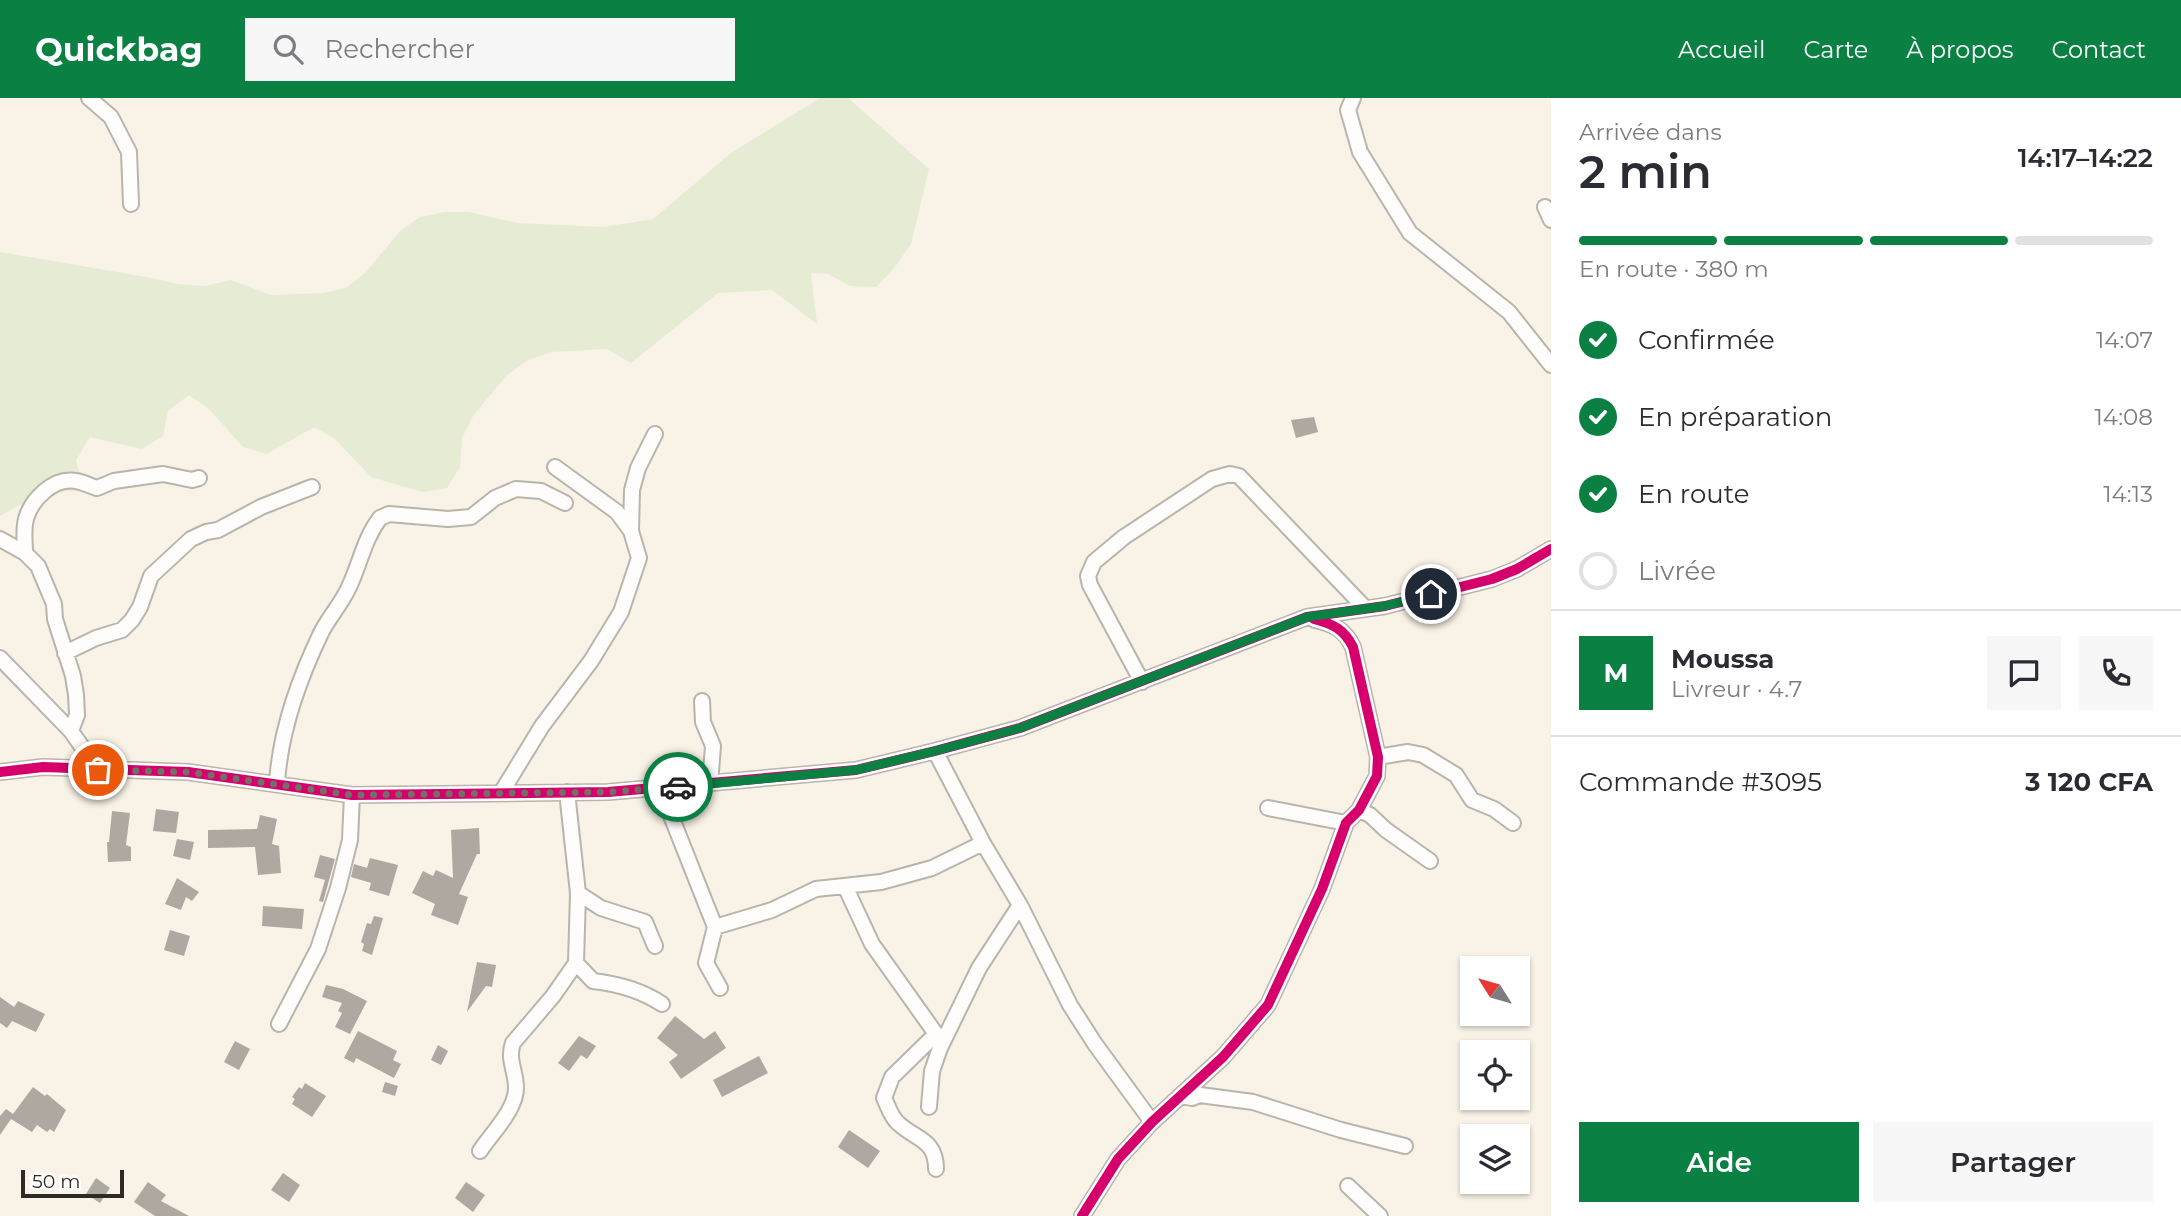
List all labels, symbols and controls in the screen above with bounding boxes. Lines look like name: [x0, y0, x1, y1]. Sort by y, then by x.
search box: [245, 18, 735, 81]
text: Quickbag: [35, 29, 203, 69]
icon: search: [269, 30, 307, 68]
text: Rechercher: [325, 33, 475, 65]
text: Accueil: [1678, 35, 1765, 64]
text: Carte: [1803, 35, 1868, 64]
text: À propos: [1906, 35, 2013, 64]
text: Contact: [2051, 35, 2146, 64]
text: Arrivée dans: [1579, 118, 1722, 146]
text: 14:17–14:22: [2018, 142, 2153, 174]
text: 2 min: [1579, 143, 1712, 200]
text: En route · 380 m: [1579, 255, 1769, 283]
icon: check: [1579, 321, 1617, 359]
text: Confirmée: [1638, 324, 1775, 356]
text: 14:07: [2096, 326, 2153, 354]
icon: check: [1579, 398, 1617, 436]
text: En préparation: [1638, 401, 1832, 433]
text: 14:08: [2095, 403, 2153, 431]
icon: check: [1579, 475, 1617, 513]
text: En route: [1638, 478, 1749, 510]
text: 14:13: [2103, 480, 2153, 508]
text: Livrée: [1638, 555, 1716, 587]
pin: [1401, 564, 1461, 624]
icon: home: [1412, 575, 1450, 613]
button: chat: [1987, 636, 2061, 710]
button: phone: [2079, 636, 2153, 710]
text: Moussa: [1671, 643, 1774, 675]
text: M: [1604, 657, 1628, 689]
text: Livreur · 4.7: [1671, 675, 1802, 703]
pin: [68, 740, 128, 800]
icon: bag: [79, 751, 117, 789]
courier: [643, 752, 713, 822]
text: Commande #3095: [1579, 766, 1822, 798]
text: 3 120 CFA: [2025, 766, 2153, 798]
icon: car: [659, 768, 697, 806]
north arrow: [1460, 956, 1530, 1026]
map controls: [1460, 956, 1530, 1194]
button: locate: [1460, 1040, 1530, 1110]
button: Aide: [1579, 1122, 1859, 1202]
button: Partager: [1873, 1122, 2153, 1202]
button: layers: [1460, 1124, 1530, 1194]
scale bar: [21, 1167, 124, 1199]
text: 50 m: [32, 1170, 80, 1193]

